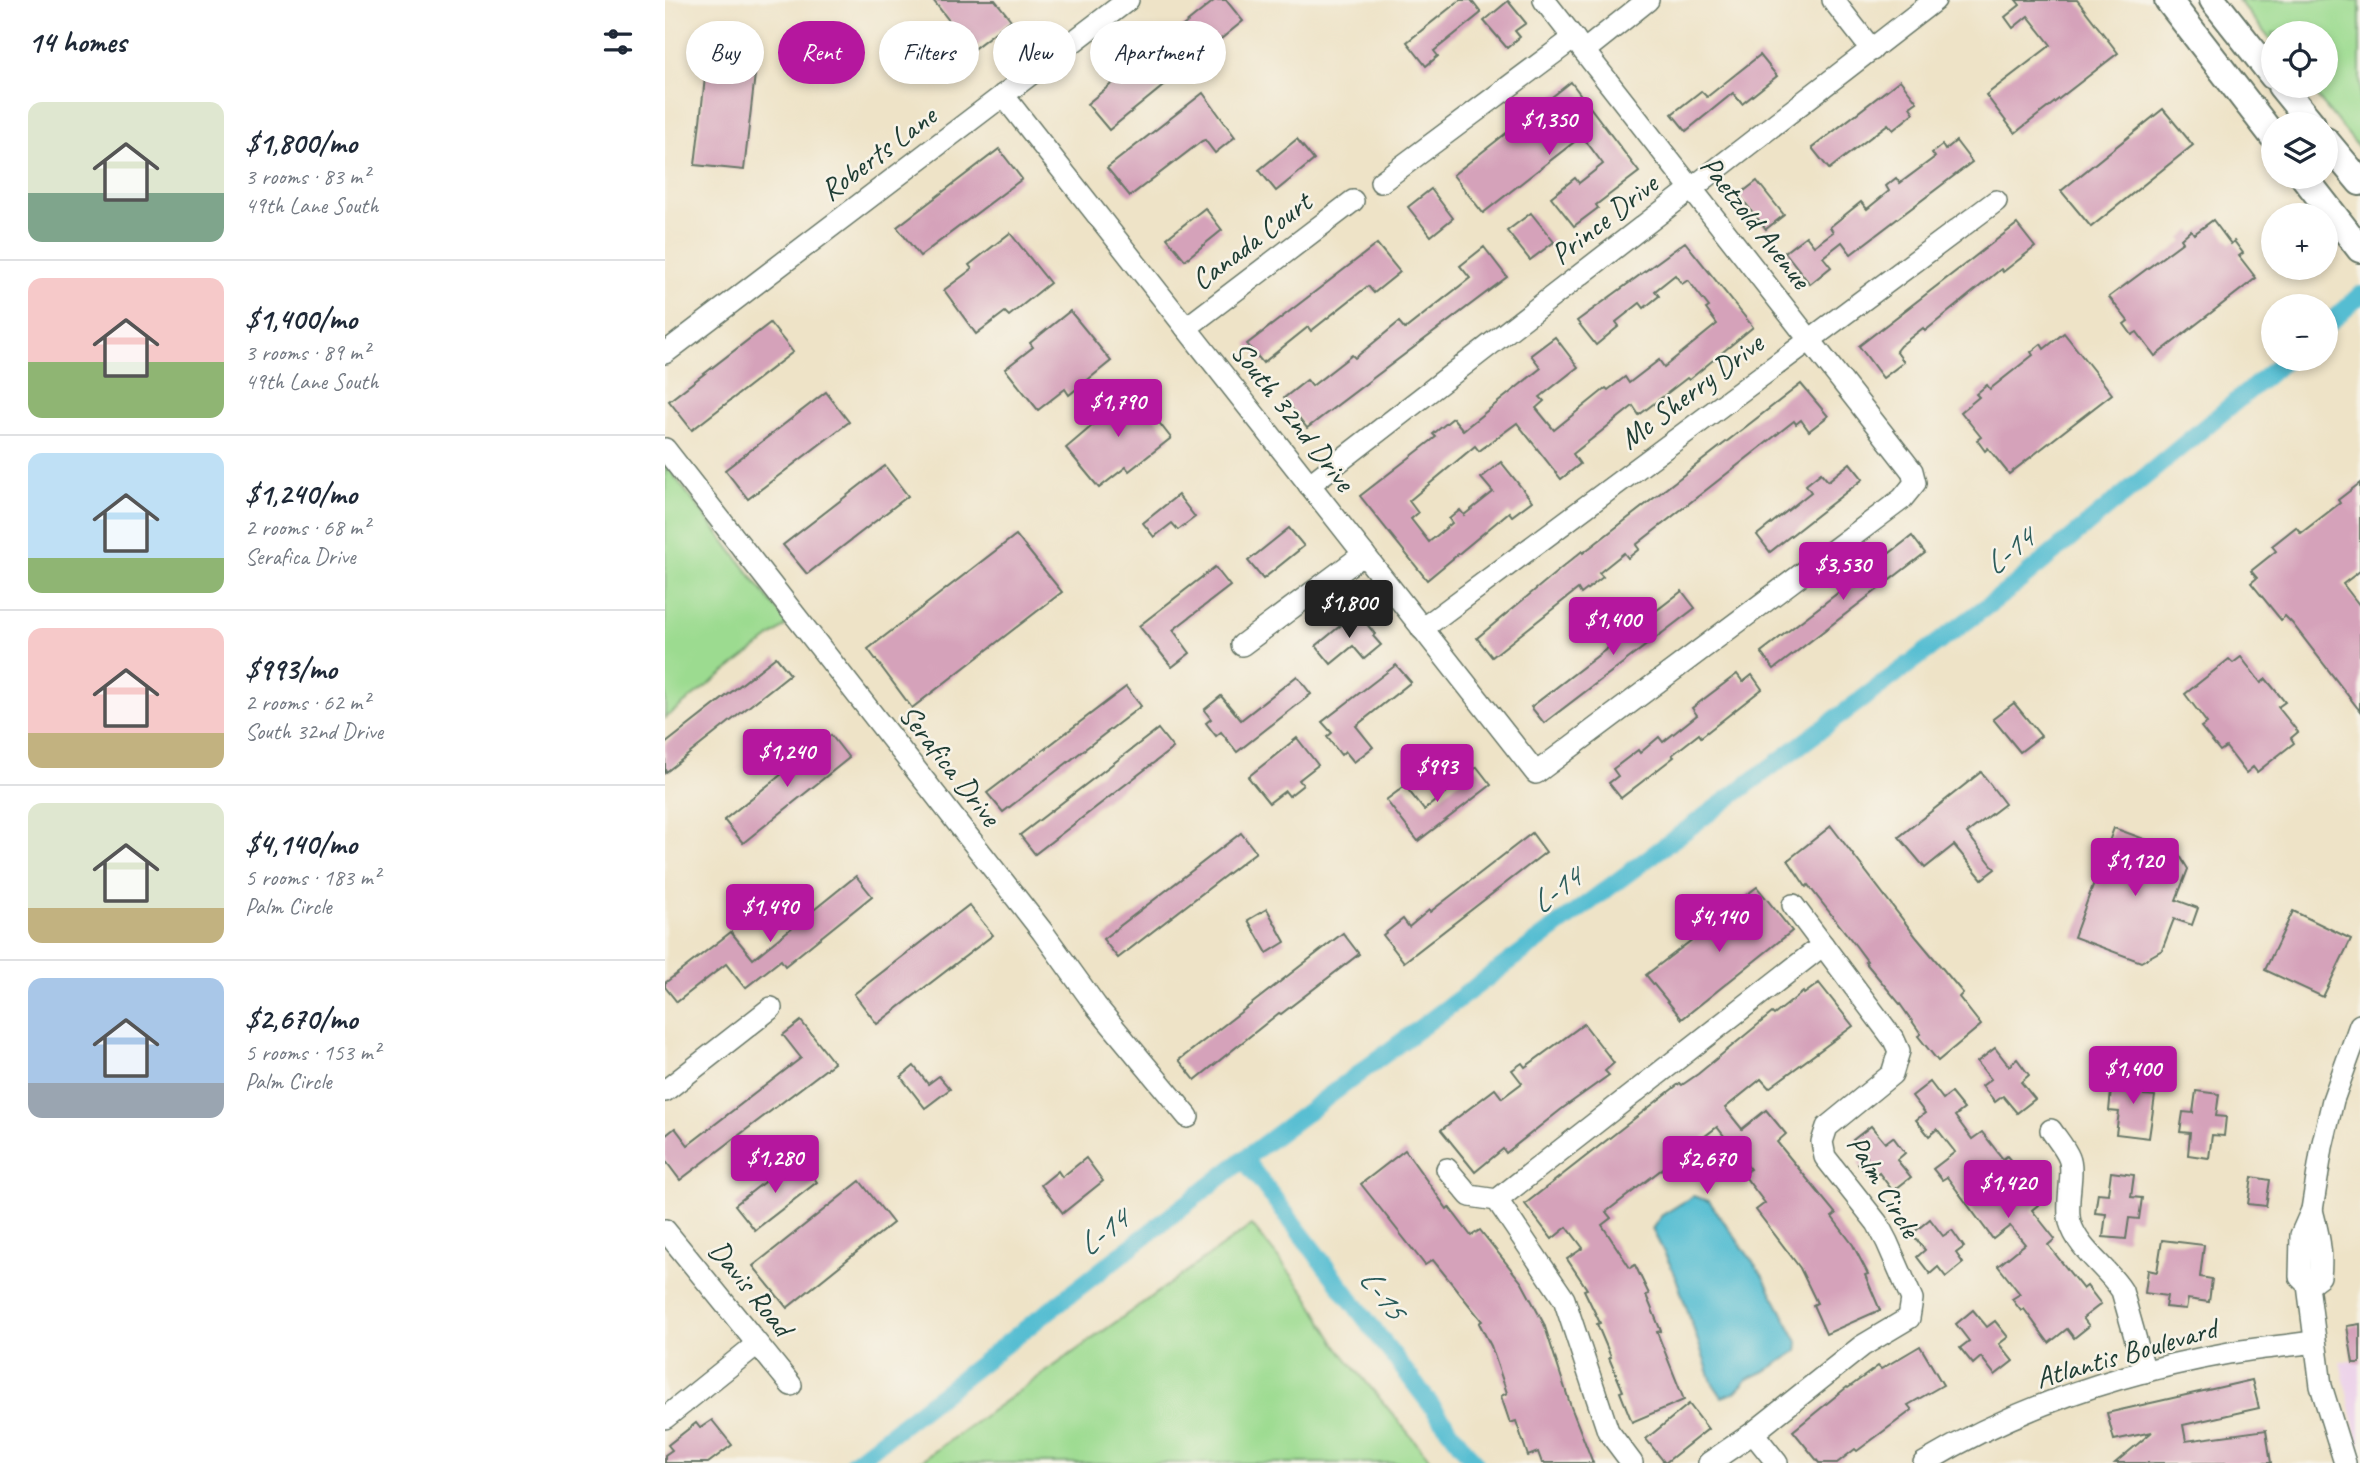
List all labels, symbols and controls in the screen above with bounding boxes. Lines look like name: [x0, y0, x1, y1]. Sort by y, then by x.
chip: Buy: [686, 21, 764, 84]
chip: Rent: [778, 21, 865, 84]
chip: Filters: [879, 21, 979, 84]
chip: New: [993, 21, 1076, 84]
chip: Apartment: [1090, 21, 1226, 84]
map controls: [2261, 21, 2338, 371]
button: locate: [2261, 21, 2338, 98]
text: 14 homes: [28, 23, 126, 61]
icon: filters: [599, 23, 637, 61]
street label: Roberts Lane: [812, 96, 945, 209]
pin: $1,350: [1492, 97, 1606, 157]
text: $1,350: [1521, 105, 1577, 134]
button: layers: [2261, 112, 2338, 189]
text: $1,800/mo: [245, 124, 357, 162]
icon: home: [84, 130, 168, 214]
street label: Paetzold Avenue: [1692, 148, 1821, 298]
text: 3 rooms · 83 m²: [245, 162, 369, 191]
street label: Prince Drive: [1543, 164, 1667, 273]
street label: Canada Court: [1183, 182, 1321, 299]
text: 49th Lane South: [245, 191, 378, 220]
button: +: [2261, 203, 2338, 280]
button: −: [2261, 294, 2338, 371]
text: $1,400/mo: [245, 300, 357, 338]
icon: home: [84, 306, 168, 390]
street label: Mc Sherry Drive: [1612, 323, 1772, 457]
street label: South 32nd Drive: [1223, 333, 1365, 500]
text: 3 rooms · 89 m²: [245, 338, 369, 367]
text: 49th Lane South: [245, 367, 378, 396]
pin: $1,790: [1061, 380, 1175, 439]
text: $1,790: [1090, 387, 1146, 416]
text: $1,240/mo: [245, 475, 357, 513]
icon: home: [84, 481, 168, 565]
text: 2 rooms · 68 m²: [245, 513, 369, 542]
water label: L-14: [1975, 515, 2047, 584]
text: Serafica Drive: [245, 542, 356, 571]
pin: $3,530: [1786, 542, 1900, 602]
text: $3,530: [1815, 550, 1871, 579]
pin: $1,800: [1292, 580, 1406, 640]
text: $1,800: [1321, 588, 1377, 617]
pin: $1,400: [1556, 598, 1670, 657]
text: $1,400: [1585, 605, 1641, 634]
text: $993/mo: [245, 650, 337, 688]
icon: home: [84, 656, 168, 740]
text: 2 rooms · 62 m²: [245, 688, 369, 717]
street label: Serafica Drive: [891, 697, 1011, 835]
text: South 32nd Drive: [245, 717, 383, 746]
pin: $1,240: [730, 730, 844, 789]
text: $1,240: [759, 737, 815, 766]
pin: $993: [1396, 744, 1478, 804]
text: $993: [1417, 752, 1457, 781]
text: $4,140/mo: [245, 825, 357, 863]
icon: home: [84, 831, 168, 915]
pin: $1,120: [2078, 838, 2192, 898]
text: $1,120: [2107, 846, 2163, 875]
water label: L-14: [1522, 854, 1594, 923]
text: 5 rooms · 183 m²: [245, 863, 380, 892]
pin: $1,490: [713, 884, 827, 944]
text: Palm Circle: [245, 892, 332, 921]
text: $1,490: [742, 892, 798, 921]
pin: $4,140: [1662, 894, 1776, 954]
text: $4,140: [1691, 902, 1747, 931]
text: $2,670/mo: [245, 1000, 357, 1038]
icon: home: [84, 1006, 168, 1090]
text: 5 rooms · 153 m²: [245, 1038, 380, 1067]
pin: $1,400: [2076, 1046, 2190, 1106]
text: $1,400: [2105, 1054, 2161, 1083]
text: Palm Circle: [245, 1067, 332, 1096]
street label: Palm Circle: [1839, 1128, 1931, 1246]
pin: $1,280: [718, 1136, 832, 1195]
pin: $2,670: [1650, 1136, 1764, 1196]
text: $1,280: [747, 1143, 803, 1172]
text: $2,670: [1679, 1144, 1735, 1173]
pin: $1,420: [1951, 1160, 2065, 1220]
text: $1,420: [1980, 1168, 2036, 1197]
water label: L-14: [1069, 1196, 1141, 1265]
street label: Davis Road: [701, 1232, 804, 1347]
water label: L-15: [1350, 1260, 1418, 1331]
street label: Atlantis Boulevard: [2031, 1308, 2225, 1397]

